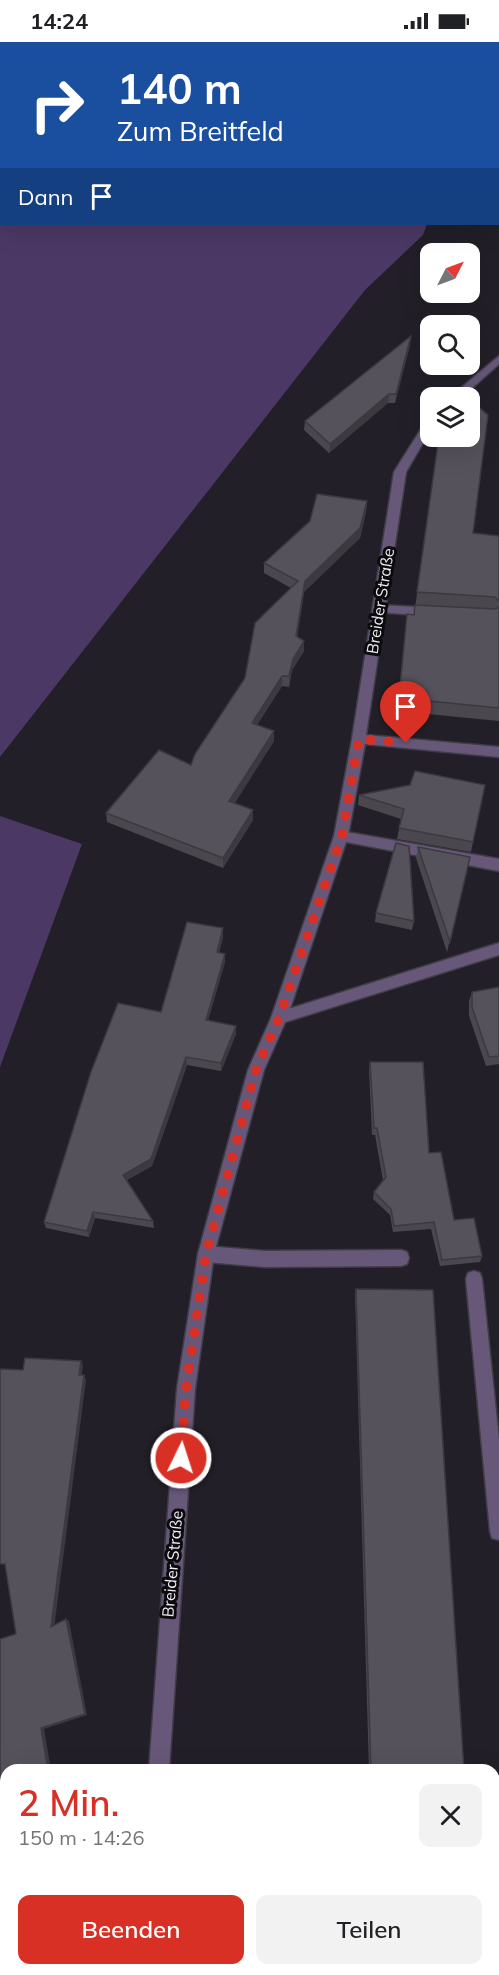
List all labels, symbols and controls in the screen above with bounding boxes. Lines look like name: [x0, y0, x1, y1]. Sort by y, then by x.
text: 14:24: [30, 7, 88, 35]
text: 140 m: [117, 62, 242, 115]
icon: right: [18, 66, 96, 144]
text: Zum Breitfeld: [117, 114, 284, 148]
icon: arrive: [85, 180, 118, 213]
text: Dann: [18, 183, 73, 211]
north arrow: [420, 243, 480, 303]
map controls: [420, 243, 480, 447]
button: search: [420, 315, 480, 375]
button: layers: [420, 387, 480, 447]
street label: Breider Straße: [362, 547, 398, 655]
pin: [380, 681, 431, 743]
icon: arrive: [389, 690, 422, 723]
position arrow: [149, 1426, 213, 1490]
street label: Breider Straße: [157, 1510, 187, 1618]
text: 2 Min.: [18, 1780, 119, 1825]
button: close: [419, 1784, 482, 1847]
text: 150 m · 14:26: [18, 1825, 144, 1850]
button: Beenden: [18, 1895, 244, 1964]
button: Teilen: [256, 1895, 482, 1964]

